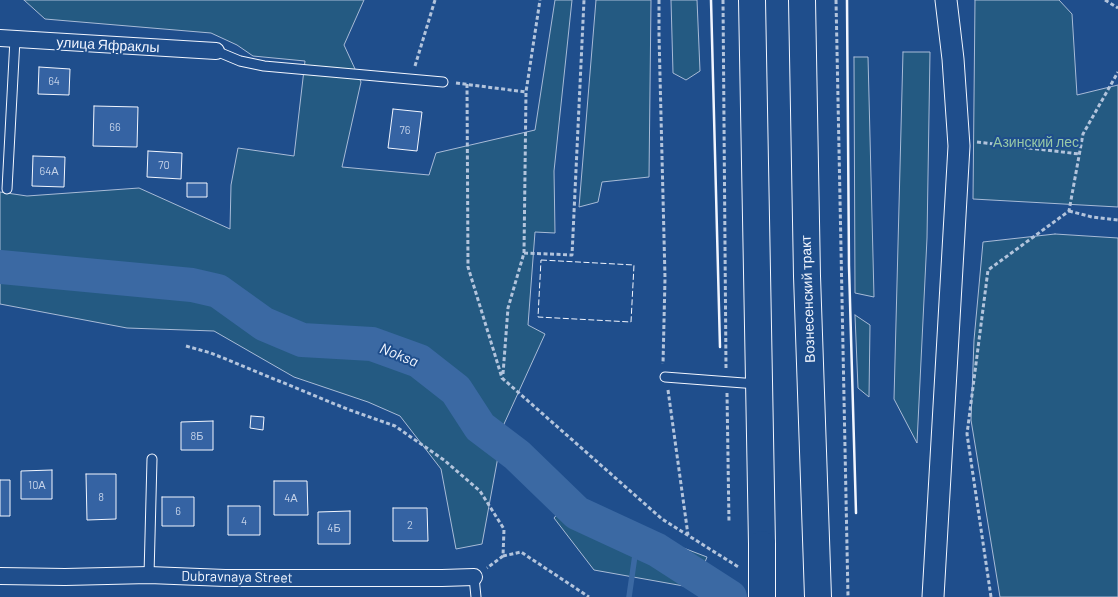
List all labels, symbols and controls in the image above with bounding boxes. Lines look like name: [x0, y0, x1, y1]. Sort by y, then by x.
street label: улица Яфраклы: [56, 34, 160, 56]
house number: 64: [48, 74, 60, 88]
house number: 66: [109, 120, 121, 134]
house number: 76: [400, 123, 410, 137]
park label: Азинский лес: [993, 134, 1079, 150]
house number: 70: [158, 158, 170, 172]
house number: 64А: [39, 164, 59, 178]
street label: Вознесенский тракт: [797, 235, 819, 363]
water label: Noksa: [377, 339, 421, 371]
house number: 8Б: [191, 429, 203, 443]
house number: 10А: [28, 478, 46, 492]
house number: 8: [98, 490, 104, 504]
house number: 4А: [284, 491, 298, 505]
house number: 6: [175, 504, 181, 518]
house number: 4: [241, 514, 247, 528]
house number: 2: [407, 518, 413, 532]
house number: 4Б: [327, 521, 341, 535]
street label: Dubravnaya Street: [181, 568, 293, 586]

